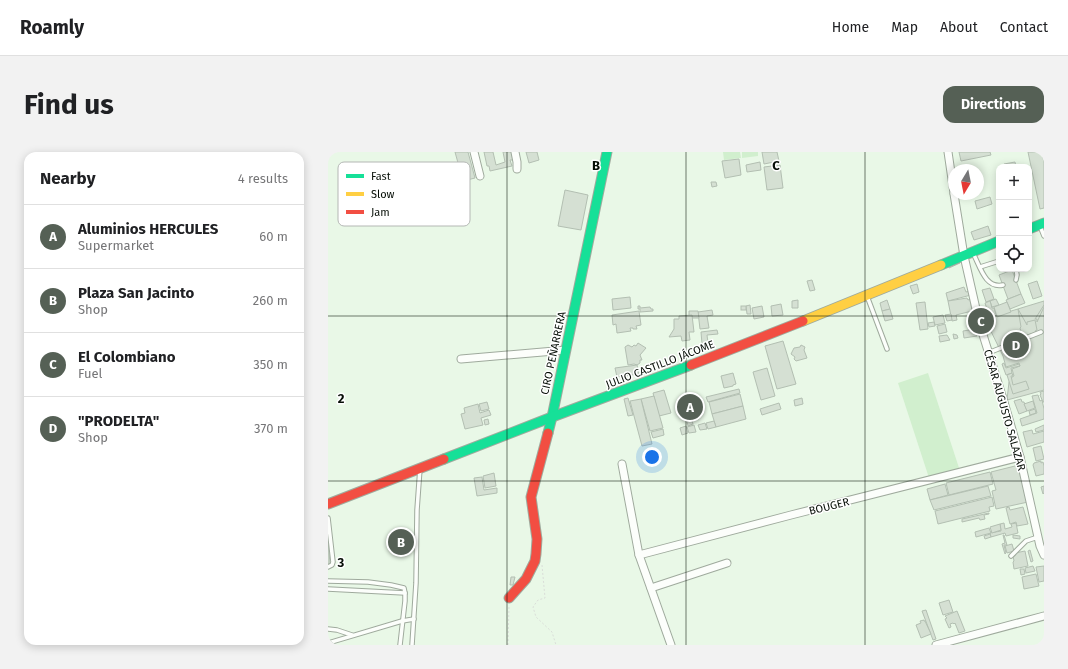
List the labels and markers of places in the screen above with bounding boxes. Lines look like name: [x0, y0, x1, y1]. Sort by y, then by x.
pin: C: [968, 306, 994, 336]
pin: D: [1003, 330, 1029, 360]
pin: A: [677, 392, 703, 422]
pin: B: [388, 527, 414, 557]

